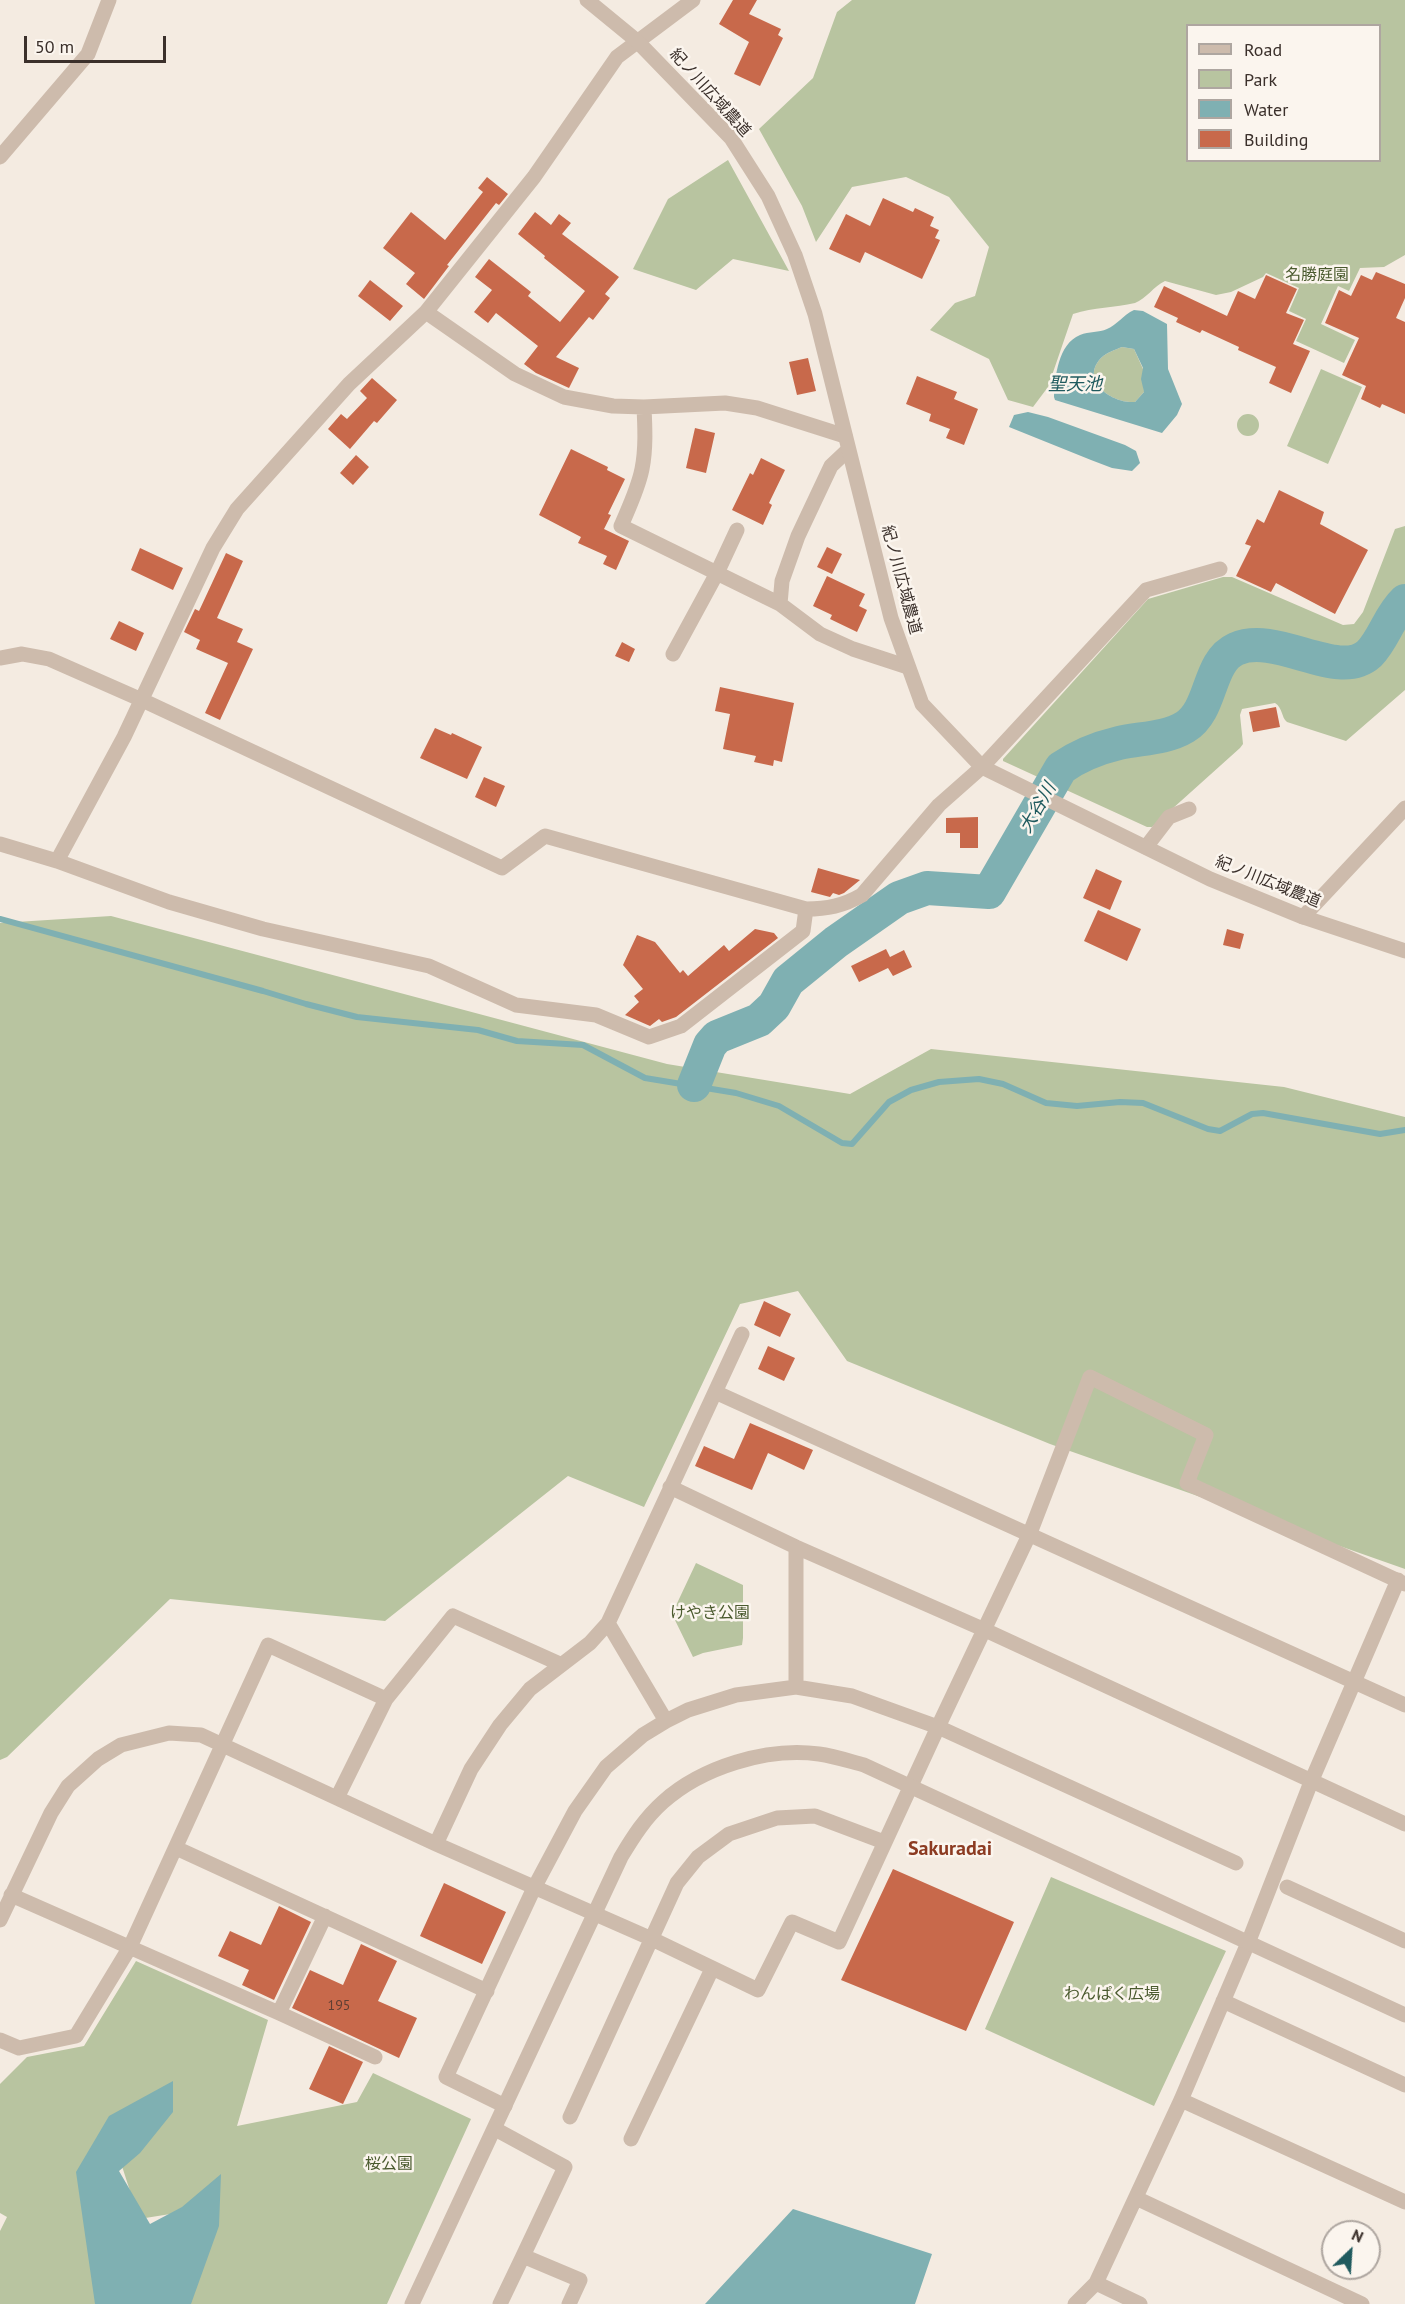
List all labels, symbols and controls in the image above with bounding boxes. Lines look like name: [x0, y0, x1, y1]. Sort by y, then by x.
scale bar: [27, 24, 170, 62]
legend: [1186, 24, 1381, 162]
text: 50 m: [35, 35, 74, 58]
text: Road: [1244, 38, 1282, 61]
street label: 紀ノ川広域農道: [665, 45, 755, 141]
text: Park: [1244, 68, 1277, 91]
text: Water: [1244, 98, 1288, 121]
text: Building: [1244, 128, 1308, 151]
park label: 名勝庭園: [1285, 265, 1349, 285]
water label: 聖天池: [1048, 374, 1102, 396]
street label: 紀ノ川広域農道: [877, 523, 925, 637]
water label: 大谷川: [1015, 779, 1061, 837]
street label: 紀ノ川広域農道: [1212, 852, 1324, 912]
park label: けやき公園: [670, 1603, 750, 1623]
district label: Sakuradai: [908, 1837, 992, 1861]
park label: わんぱく広場: [1064, 1984, 1160, 2004]
house number: 195: [328, 1998, 350, 2014]
park label: 桜公園: [365, 2154, 413, 2174]
north arrow: [1321, 2220, 1381, 2280]
text: N: [1349, 2224, 1367, 2247]

